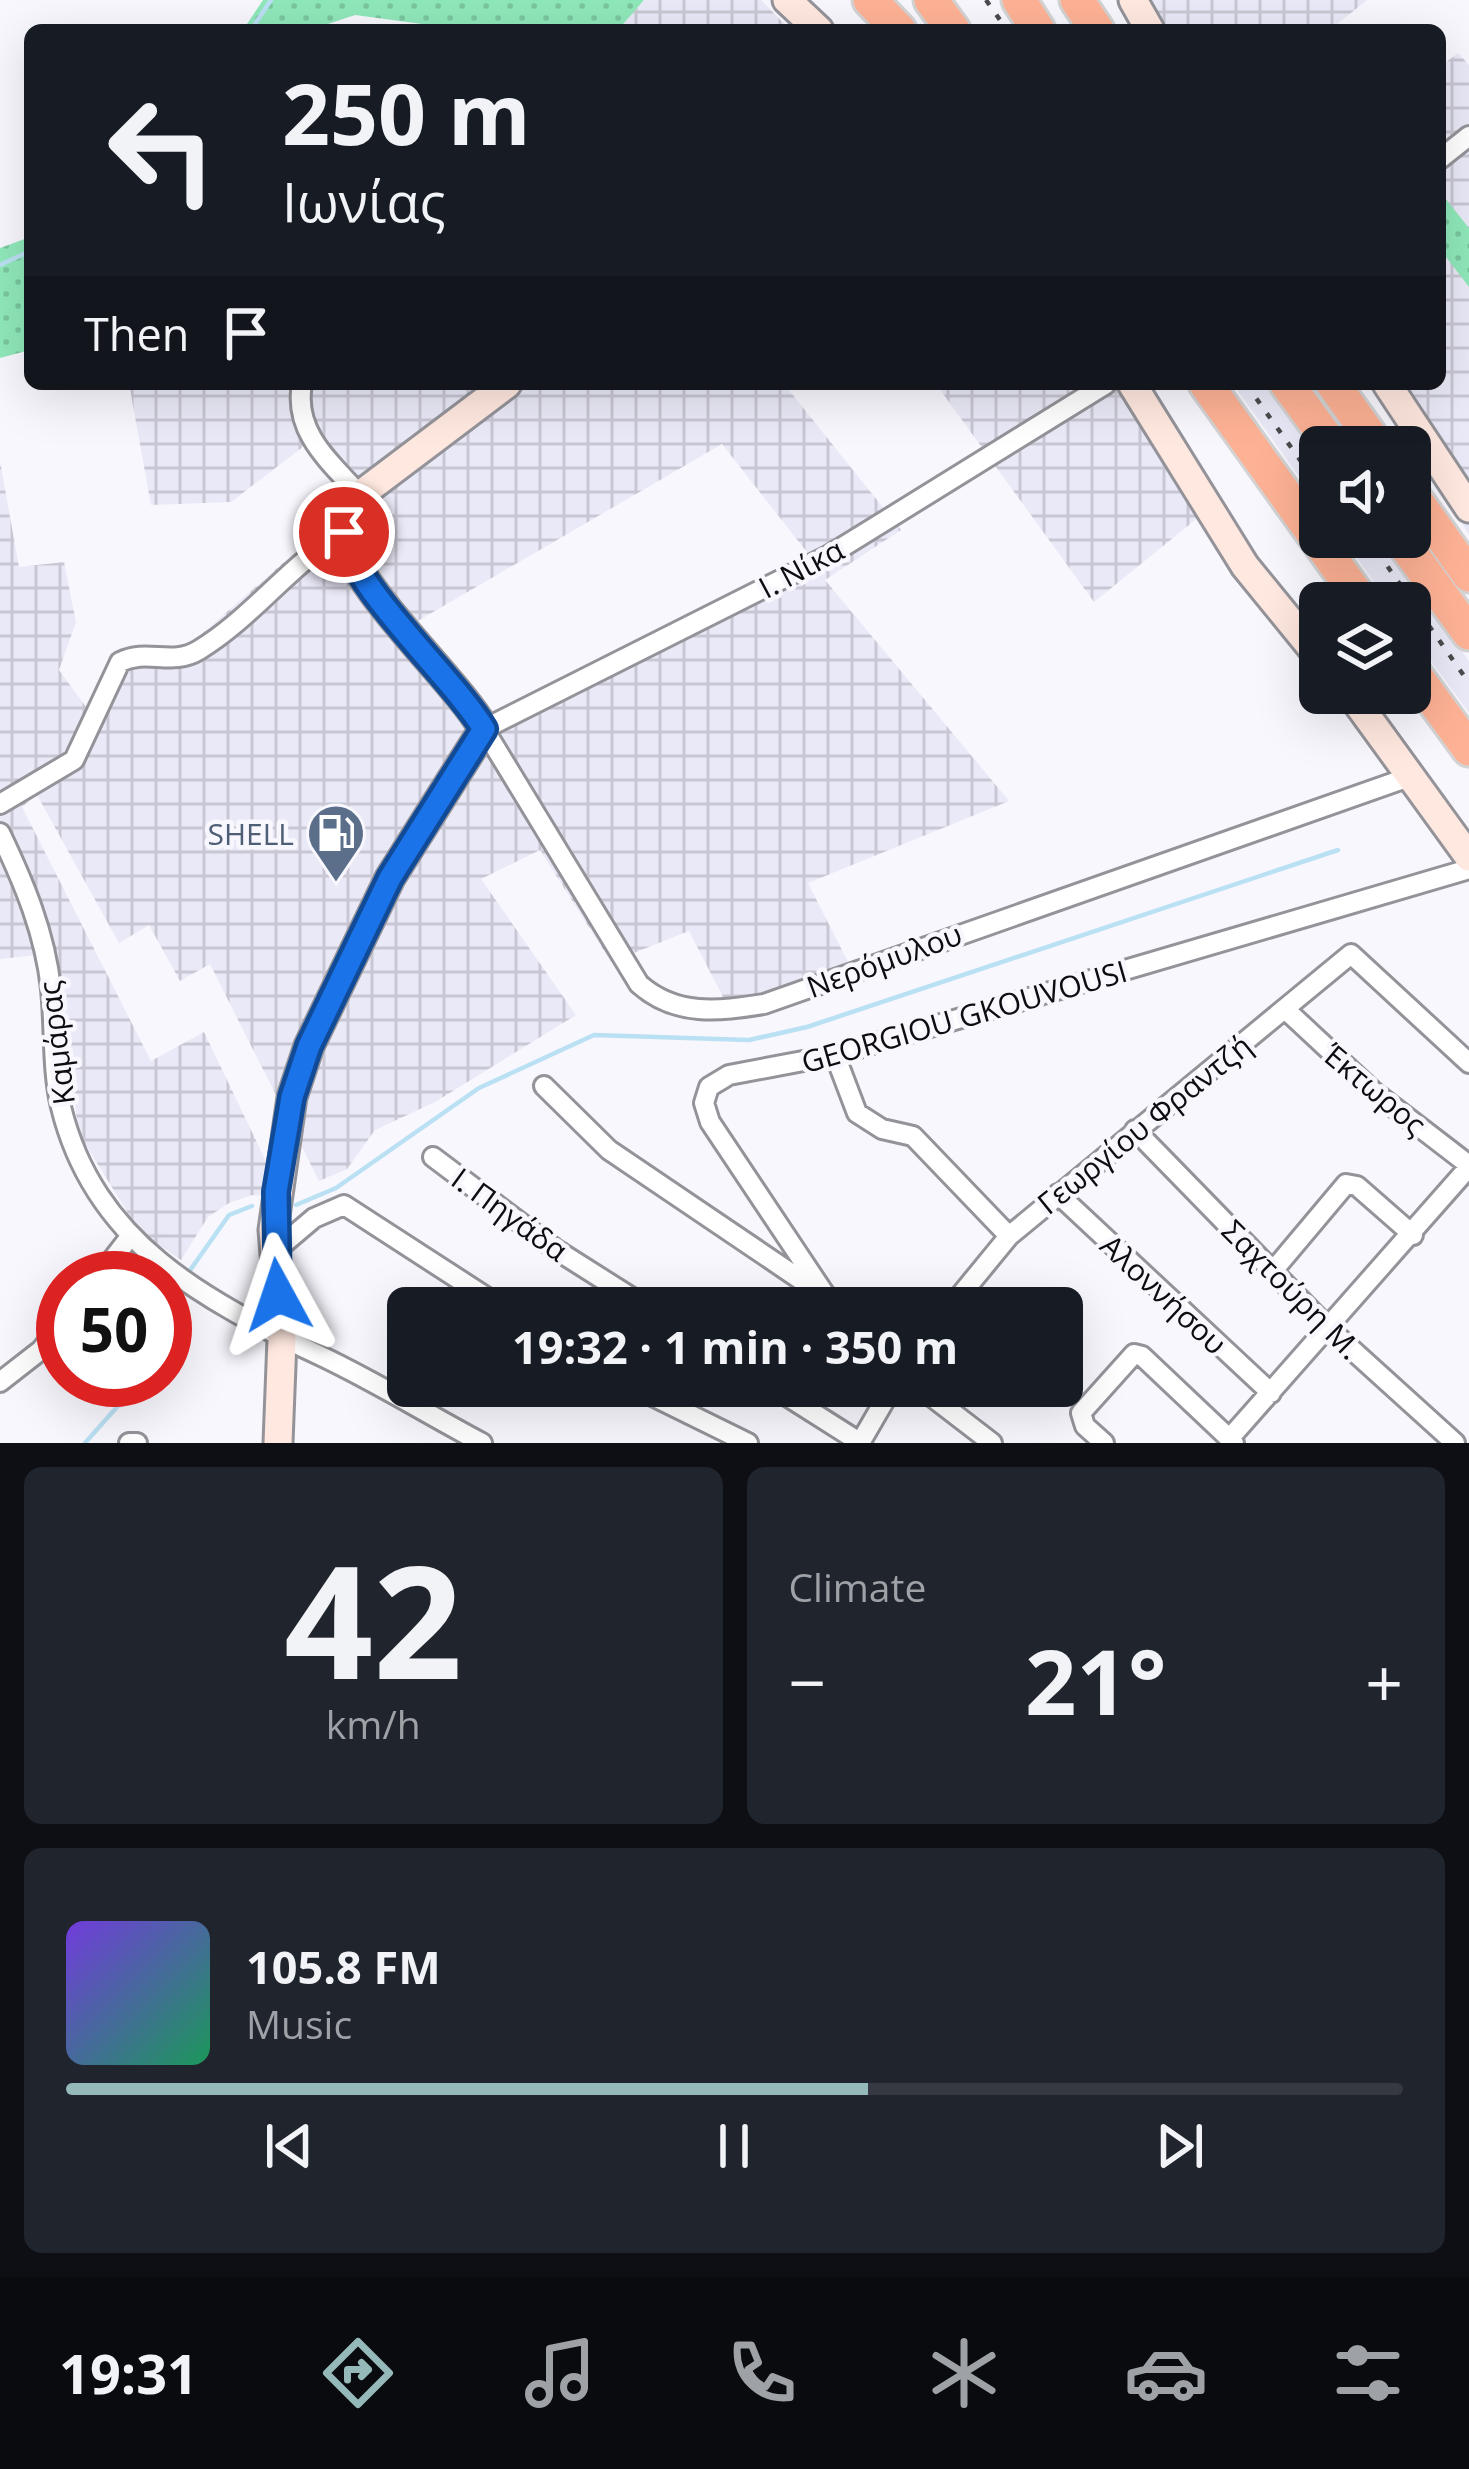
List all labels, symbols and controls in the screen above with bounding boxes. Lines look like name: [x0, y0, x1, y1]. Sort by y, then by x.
text: 250 m: [282, 55, 530, 170]
icon: left: [84, 72, 240, 228]
text: Ιωνίας: [282, 164, 445, 238]
icon: arrive: [213, 300, 279, 366]
text: Then: [84, 303, 189, 364]
map controls: [1299, 426, 1431, 714]
button: sound: [1299, 426, 1431, 558]
pin: [293, 481, 395, 583]
icon: arrive: [311, 499, 377, 565]
street label: Ι. Νίκα: [751, 529, 851, 607]
button: layers: [1299, 582, 1431, 714]
fuel station icon: SHELL: [305, 802, 367, 884]
place label: SHELL: [207, 813, 294, 854]
street label: Νερόμυλου: [801, 913, 967, 1007]
street label: GEORGIOU GKOUVOUSI: [796, 950, 1132, 1082]
street label: Καμάρας: [28, 979, 84, 1107]
street label: Γεωργίου Φραντζή: [1028, 1025, 1260, 1223]
street label: Έκτωρος: [1314, 1033, 1435, 1144]
street label: Ι. Πηγάδα: [444, 1158, 576, 1270]
street label: Σαχτούρη Μ.: [1213, 1210, 1371, 1368]
street label: Αλοννήσου: [1092, 1225, 1236, 1363]
position arrow: [215, 1232, 341, 1358]
speed limit sign: 50: [36, 1251, 192, 1407]
text: 19:32 · 1 min · 350 m: [512, 1316, 958, 1377]
text: 42: [284, 1512, 462, 1725]
text: Climate: [789, 1560, 926, 1613]
text: 21°: [1025, 1619, 1166, 1741]
text: −: [789, 1636, 826, 1726]
text: +: [1365, 1636, 1403, 1726]
text: km/h: [326, 1697, 421, 1750]
text: 105.8 FM: [246, 1936, 441, 1997]
text: Music: [246, 1997, 352, 2050]
icon: previous: [256, 2113, 322, 2179]
icon: pause: [701, 2113, 767, 2179]
icon: next: [1147, 2113, 1213, 2179]
icon: directions: [316, 2331, 400, 2415]
icon: music: [518, 2331, 602, 2415]
icon: phone: [720, 2331, 804, 2415]
icon: climate: [922, 2331, 1006, 2415]
icon: car: [1124, 2331, 1208, 2415]
icon: filters: [1326, 2331, 1410, 2415]
text: 19:31: [59, 2336, 198, 2410]

